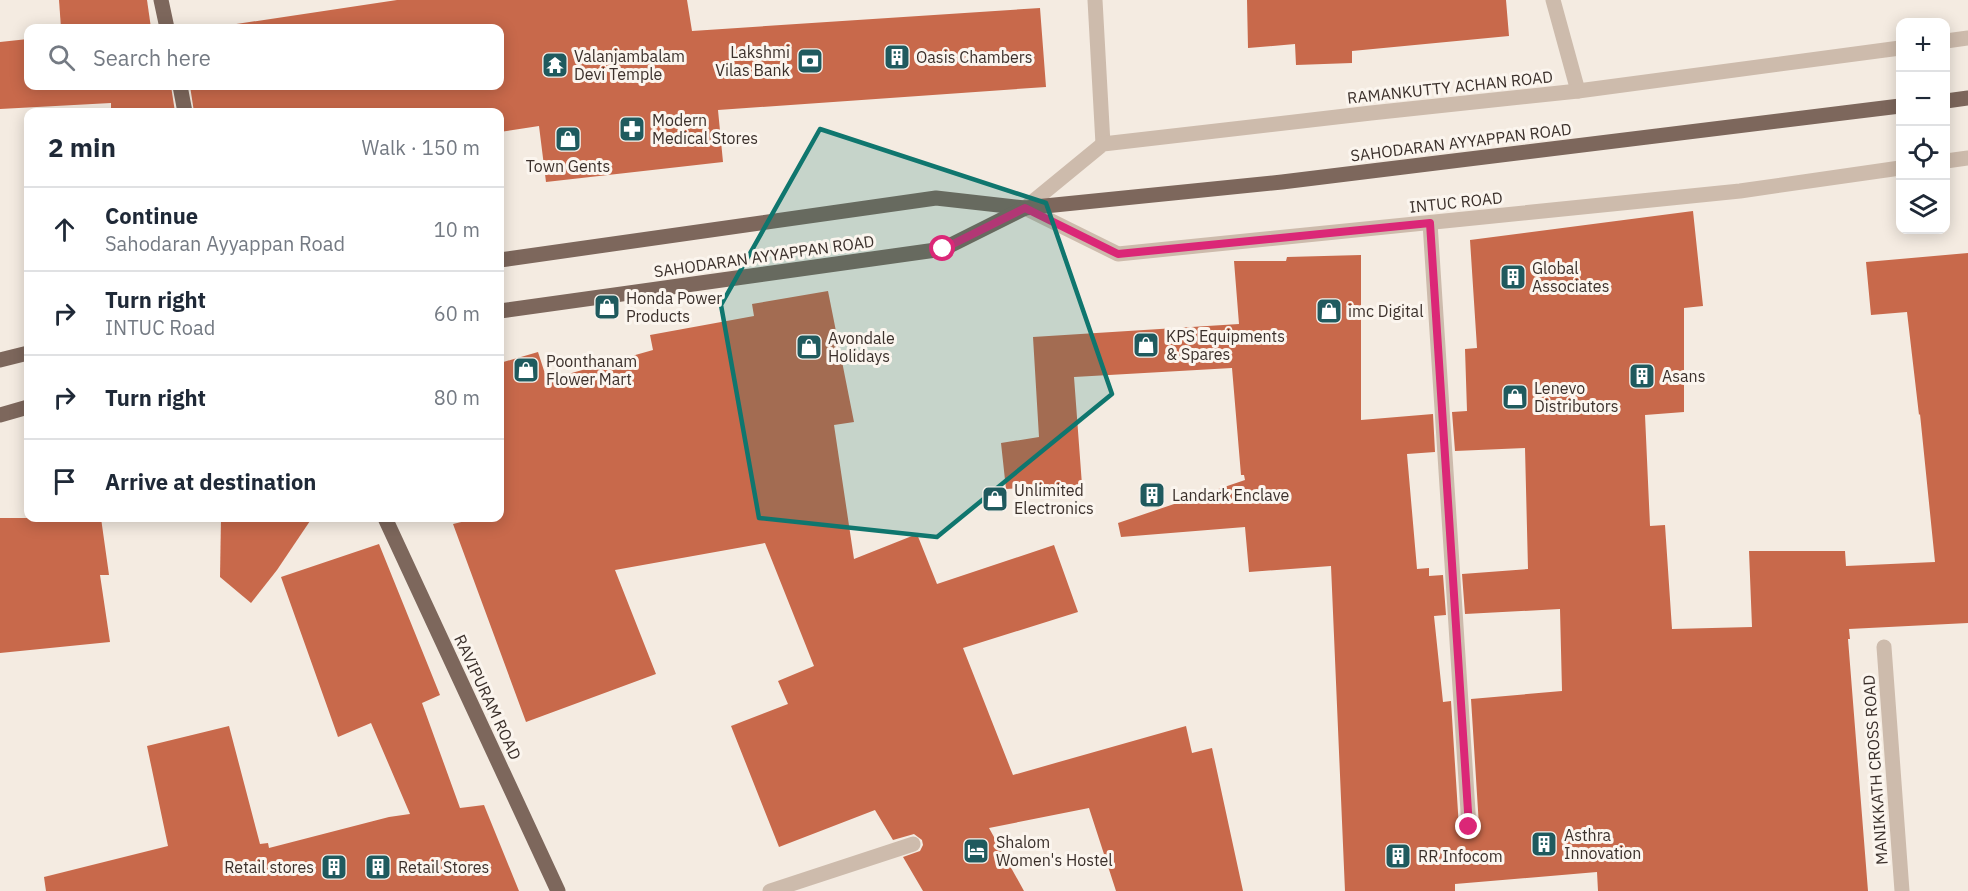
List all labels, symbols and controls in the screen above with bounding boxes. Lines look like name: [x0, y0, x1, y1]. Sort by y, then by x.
map controls: [1896, 18, 1950, 234]
button: +: [1896, 18, 1950, 72]
search box: [24, 24, 504, 90]
icon: search: [45, 41, 78, 74]
place label: Lakshmi Vilas Bank: [715, 42, 791, 80]
building icon: Oasis Chambers: [882, 42, 912, 72]
text: Search here: [93, 43, 211, 72]
place label: Valanjambalam Devi Temple: [574, 46, 685, 84]
bank icon: Lakshmi Vilas Bank: [795, 46, 825, 76]
place label: Oasis Chambers: [916, 47, 1033, 67]
temple icon: Valanjambalam Devi Temple: [540, 50, 570, 80]
street label: RAMANKUTTY ACHAN ROAD: [1346, 66, 1554, 108]
button: −: [1896, 72, 1950, 126]
place label: Modern Medical Stores: [652, 110, 758, 148]
pharmacy icon: Modern Medical Stores: [617, 114, 647, 144]
street label: SAHODARAN AYYAPPAN ROAD: [1349, 119, 1573, 165]
shop icon: Town Gents: [553, 124, 583, 154]
button: locate: [1896, 126, 1950, 180]
text: 2 min: [48, 130, 116, 164]
text: Walk · 150 m: [362, 134, 480, 161]
place label: Town Gents: [526, 156, 610, 176]
button: layers: [1896, 180, 1950, 234]
street label: INTUC ROAD: [1408, 187, 1504, 217]
text: Continue: [105, 201, 198, 230]
icon: ahead: [48, 213, 81, 246]
text: 10 m: [434, 216, 480, 243]
text: Sahodaran Ayyappan Road: [105, 230, 345, 257]
street label: SAHODARAN AYYAPPAN ROAD: [652, 231, 876, 281]
route start: [929, 235, 955, 261]
place label: Global Associates: [1532, 258, 1609, 296]
building icon: Global Associates: [1498, 262, 1528, 292]
text: Turn right: [105, 285, 206, 314]
place label: Honda Power Products: [626, 288, 722, 326]
shop icon: Honda Power Products: [592, 292, 622, 322]
shop icon: imc Digital: [1314, 296, 1344, 326]
icon: right: [48, 297, 81, 330]
text: 60 m: [434, 300, 480, 327]
place label: imc Digital: [1348, 301, 1424, 321]
text: INTUC Road: [105, 314, 215, 341]
place label: KPS Equipments & Spares: [1166, 326, 1285, 364]
place label: Avondale Holidays: [828, 328, 895, 366]
shop icon: KPS Equipments & Spares: [1131, 330, 1161, 360]
shop icon: Avondale Holidays: [794, 332, 824, 362]
place label: Poonthanam Flower Mart: [546, 351, 637, 389]
shop icon: Poonthanam Flower Mart: [511, 355, 541, 385]
building icon: Asans: [1627, 361, 1657, 391]
place label: Asans: [1662, 366, 1705, 386]
place label: Lenevo Distributors: [1534, 378, 1618, 416]
icon: right: [48, 381, 81, 414]
shop icon: Lenevo Distributors: [1500, 382, 1530, 412]
text: Turn right: [105, 383, 206, 412]
text: 80 m: [434, 384, 480, 411]
icon: arrive: [48, 465, 81, 498]
text: Arrive at destination: [105, 467, 316, 496]
place label: Unlimited Electronics: [1014, 480, 1094, 518]
building icon: Landark Enclave: [1137, 480, 1167, 510]
shop icon: Unlimited Electronics: [980, 484, 1010, 514]
place label: Landark Enclave: [1172, 485, 1290, 505]
street label: RAVIPURAM ROAD: [450, 631, 526, 763]
street label: MANIKKATH CROSS ROAD: [1858, 674, 1892, 866]
route end: [1455, 813, 1481, 839]
place label: Asthra Innovation: [1564, 825, 1641, 863]
building icon: Asthra Innovation: [1529, 829, 1559, 859]
place label: Shalom Women's Hostel: [996, 832, 1113, 870]
hotel icon: Shalom Women's Hostel: [961, 836, 991, 866]
building icon: RR Infocom: [1383, 841, 1413, 871]
place label: RR Infocom: [1418, 846, 1503, 866]
building icon: Retail stores: [319, 852, 349, 882]
building icon: Retail Stores: [363, 852, 393, 882]
place label: Retail stores: [224, 857, 314, 877]
place label: Retail Stores: [398, 857, 489, 877]

